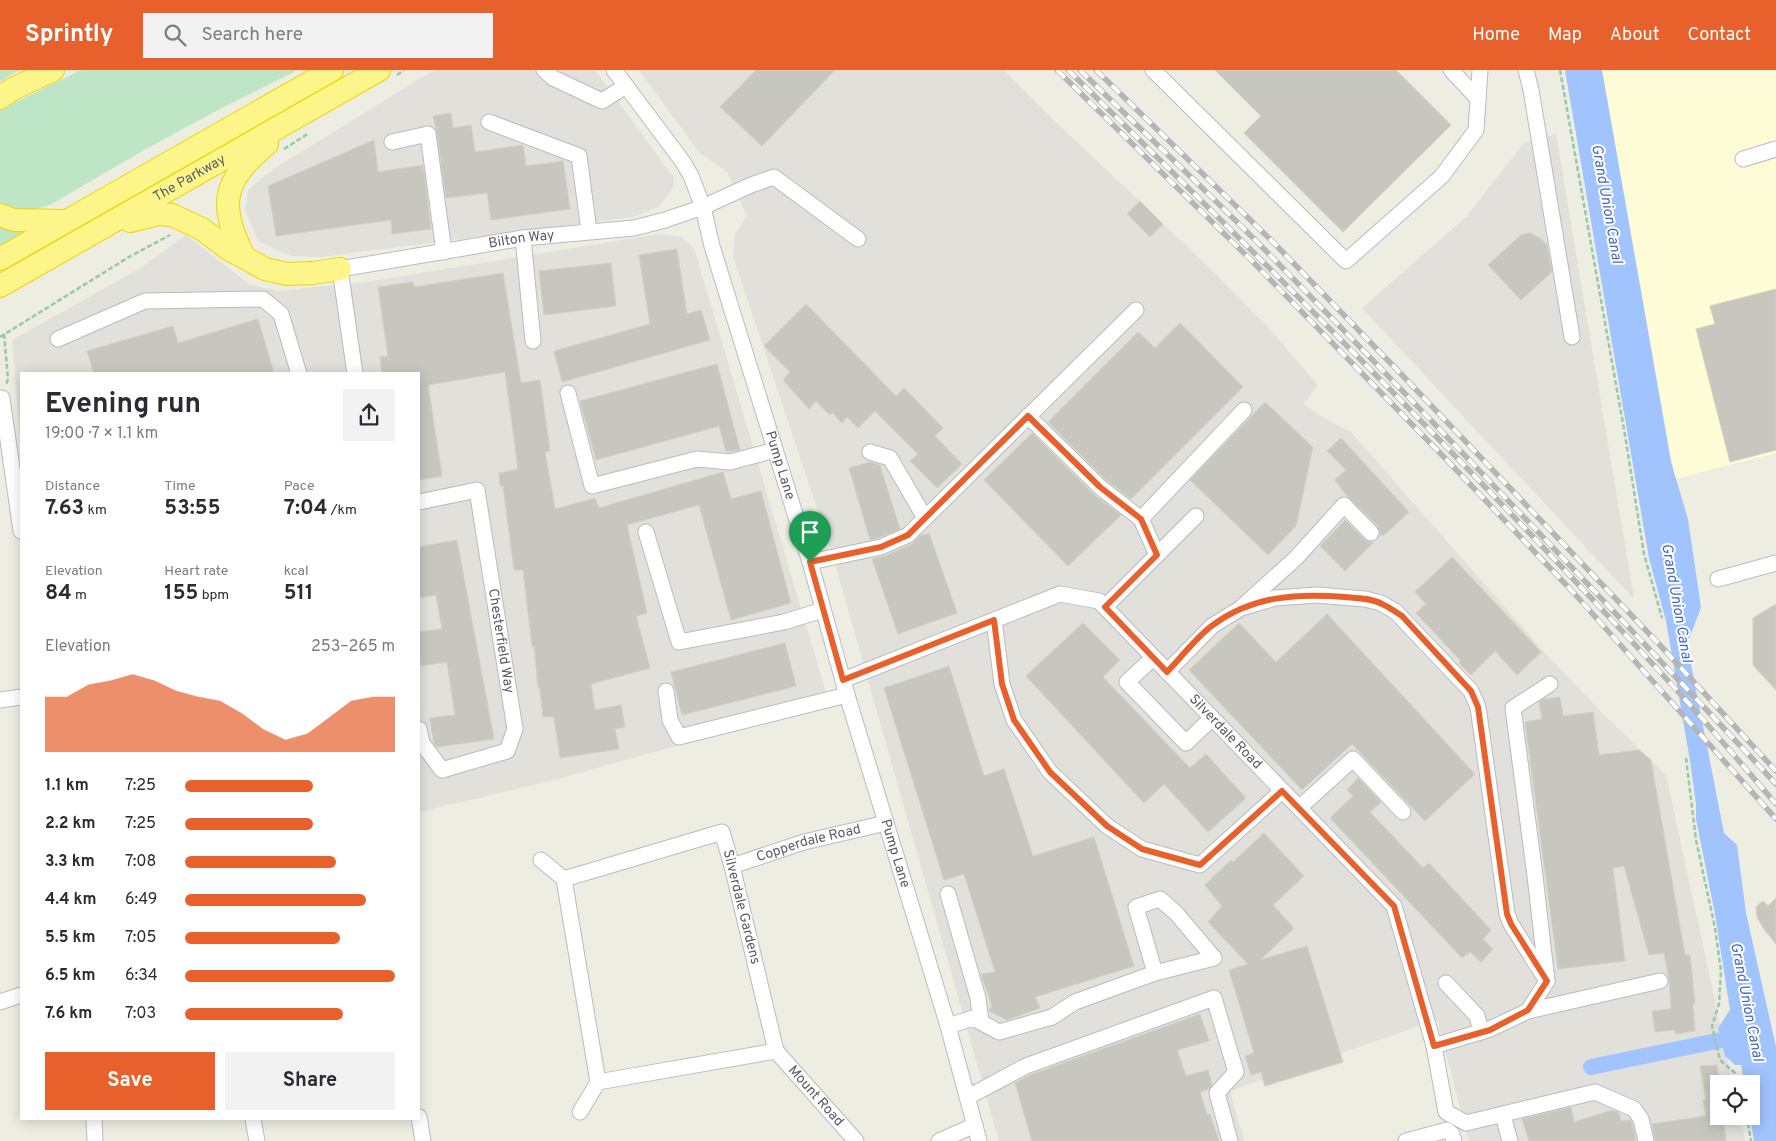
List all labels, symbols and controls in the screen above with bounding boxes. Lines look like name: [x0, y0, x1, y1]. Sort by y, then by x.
search box: [143, 13, 493, 58]
text: Sprintly: [25, 20, 113, 50]
icon: search: [161, 21, 189, 49]
text: Search here: [201, 23, 303, 47]
text: Home: [1472, 24, 1520, 47]
text: Map: [1548, 24, 1582, 47]
text: About: [1610, 24, 1659, 47]
text: Contact: [1687, 24, 1751, 47]
water label: Grand Union Canal: [1586, 143, 1626, 266]
street label: The Parkway: [150, 151, 229, 205]
street label: Bilton Way: [487, 227, 555, 252]
text: Evening run: [45, 387, 201, 423]
button: share: [343, 389, 395, 441]
text: 19:00 · 7 × 1.1 km: [45, 424, 158, 444]
street label: Pump Lane: [761, 429, 799, 502]
text: Distance: [45, 478, 100, 495]
text: Time: [164, 478, 196, 495]
text: Pace: [284, 478, 314, 495]
text: 7.63: [45, 495, 84, 522]
text: 53:55: [164, 495, 221, 522]
text: 7:04: [284, 495, 327, 522]
text: km: [84, 502, 107, 519]
text: /km: [327, 502, 357, 519]
pin: [789, 511, 831, 562]
icon: arrive: [796, 518, 824, 546]
water label: Grand Union Canal: [1656, 542, 1696, 665]
text: Elevation: [45, 563, 103, 580]
text: Heart rate: [164, 563, 228, 580]
text: kcal: [284, 563, 309, 580]
text: 84: [45, 580, 72, 607]
text: 155: [164, 580, 198, 607]
text: 511: [284, 580, 313, 607]
text: m: [72, 587, 87, 604]
text: bpm: [198, 587, 229, 604]
street label: Chesterfield Way: [484, 587, 518, 695]
text: Elevation: [45, 637, 111, 657]
text: 253–265 m: [311, 637, 395, 657]
street label: Silverdale Road: [1185, 691, 1266, 773]
text: 1.1 km: [45, 776, 89, 796]
text: 7:25: [125, 776, 156, 796]
text: 2.2 km: [45, 814, 95, 834]
text: 7:25: [125, 814, 156, 834]
street label: Pump Lane: [877, 817, 914, 890]
street label: Copperdale Road: [754, 821, 862, 866]
street label: Silverdale Gardens: [719, 848, 763, 966]
text: 3.3 km: [45, 852, 95, 872]
text: 7:08: [125, 852, 156, 872]
text: 4.4 km: [45, 890, 96, 910]
text: 6:49: [125, 890, 157, 910]
text: 5.5 km: [45, 928, 95, 948]
text: 7:05: [125, 928, 157, 948]
water label: Grand Union Canal: [1725, 941, 1767, 1064]
text: 6.5 km: [45, 966, 95, 986]
text: 6:34: [125, 966, 158, 986]
text: 7.6 km: [45, 1004, 92, 1024]
text: 7:03: [125, 1004, 156, 1024]
button: Save: [45, 1052, 215, 1110]
button: Share: [225, 1052, 395, 1110]
street label: Mount Road: [784, 1062, 847, 1130]
map controls: [1710, 1075, 1760, 1125]
button: locate: [1710, 1075, 1760, 1125]

